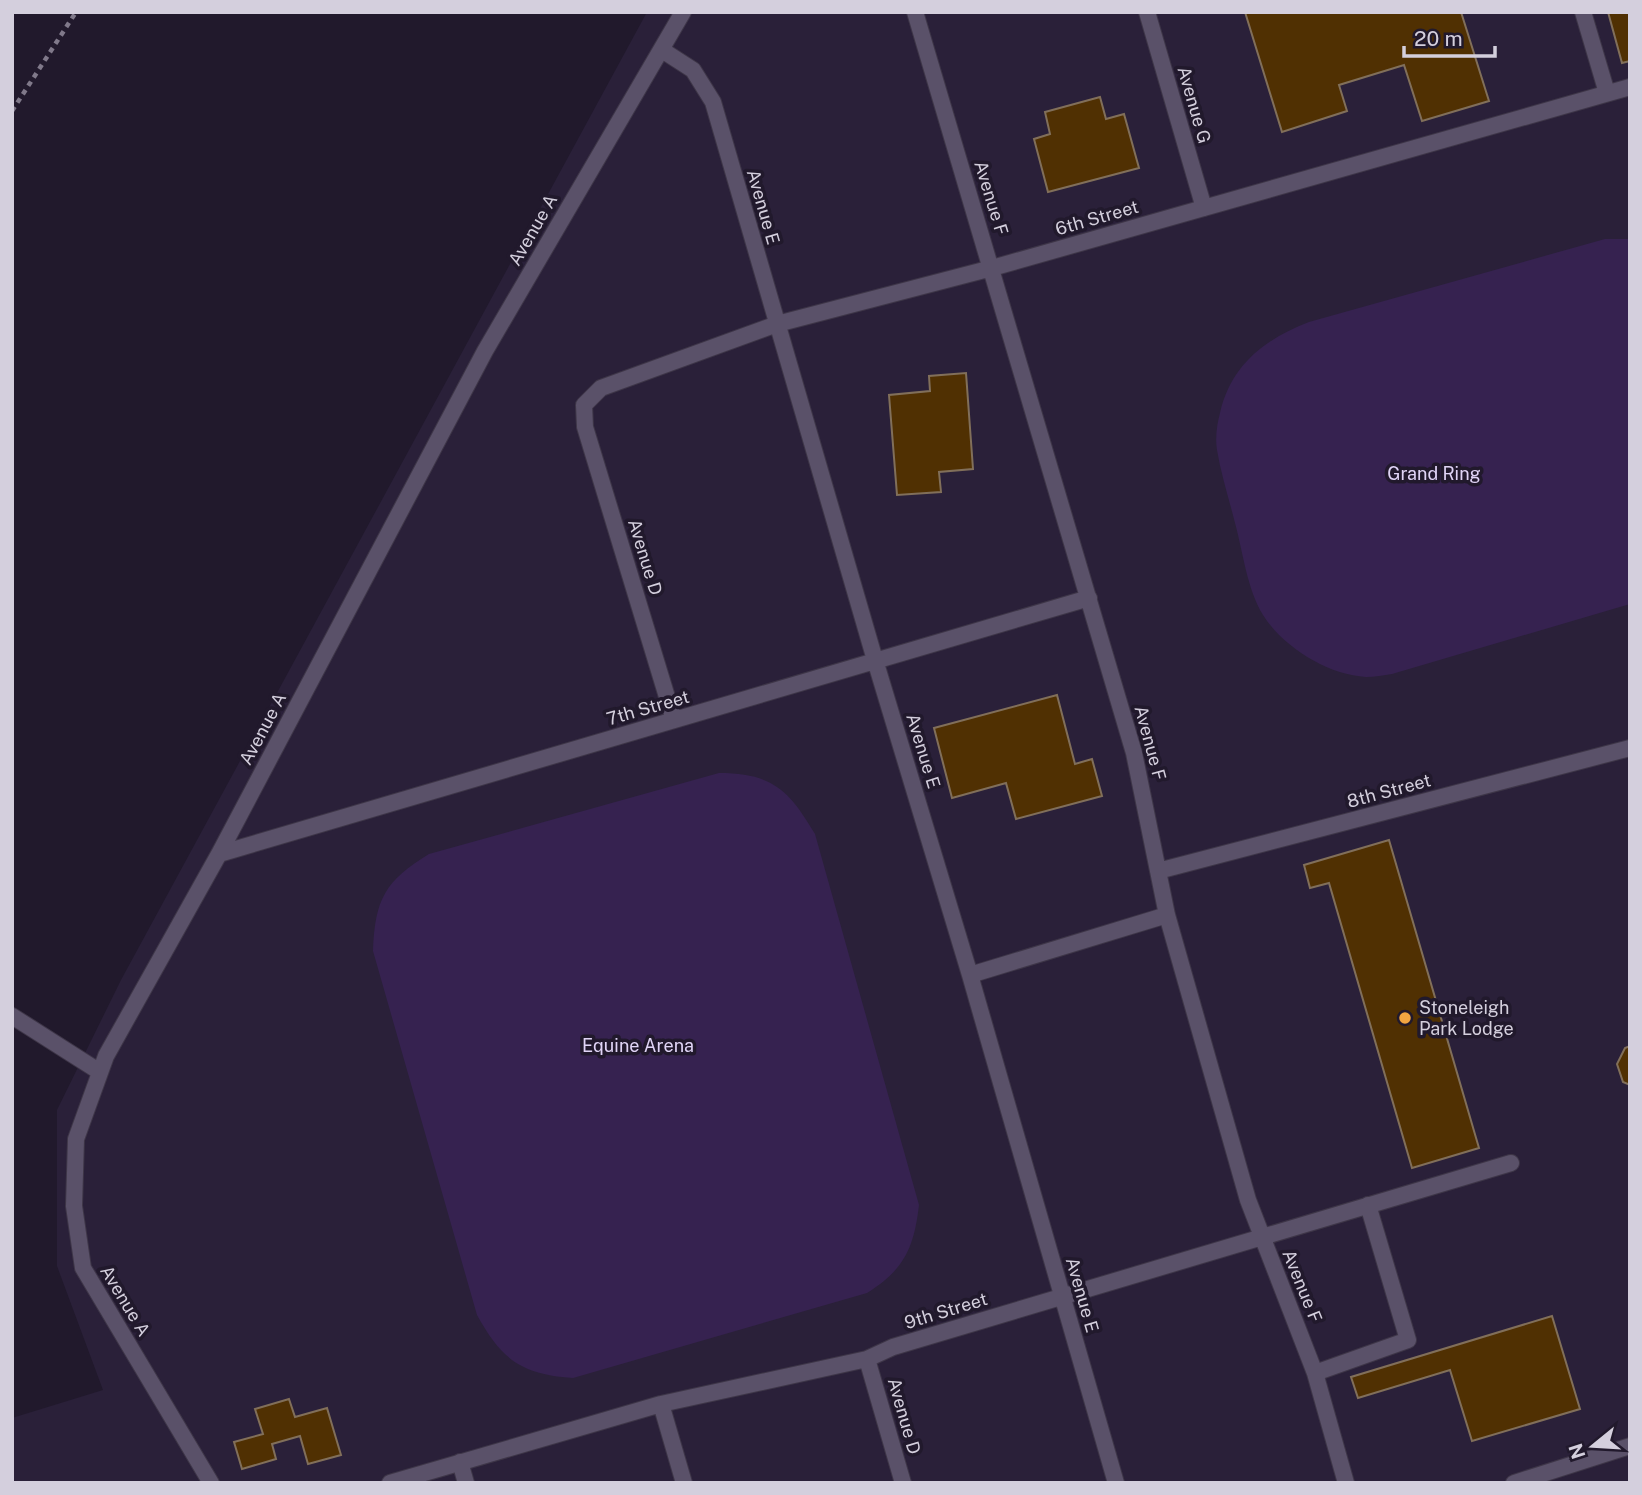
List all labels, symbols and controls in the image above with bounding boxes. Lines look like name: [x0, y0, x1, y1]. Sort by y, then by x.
scale bar: [1404, 14, 1495, 58]
text: 20 m: [1414, 26, 1463, 51]
street label: Avenue G: [1173, 64, 1216, 146]
street label: Avenue F: [970, 158, 1013, 238]
street label: Avenue E: [743, 167, 784, 247]
street label: Avenue A: [504, 190, 561, 269]
street label: 6th Street: [1053, 196, 1141, 239]
park label: Grand Ring: [1387, 463, 1481, 484]
street label: Avenue D: [624, 516, 667, 597]
street label: 7th Street: [604, 686, 692, 729]
street label: Avenue A: [235, 689, 290, 769]
street label: Avenue F: [1130, 703, 1171, 783]
street label: Avenue E: [902, 711, 945, 791]
street label: 8th Street: [1345, 769, 1433, 812]
place label: Stoneleigh Park Lodge: [1419, 997, 1514, 1039]
marker: Stoneleigh Park Lodge: [1397, 1010, 1413, 1026]
park label: Equine Arena: [582, 1035, 694, 1056]
street label: Avenue F: [1278, 1246, 1327, 1325]
street label: Avenue E: [1062, 1255, 1103, 1335]
street label: Avenue A: [96, 1262, 155, 1340]
street label: 9th Street: [902, 1288, 990, 1333]
street label: Avenue D: [884, 1375, 925, 1457]
north arrow: [1558, 1411, 1628, 1481]
text: N: [1564, 1441, 1590, 1462]

